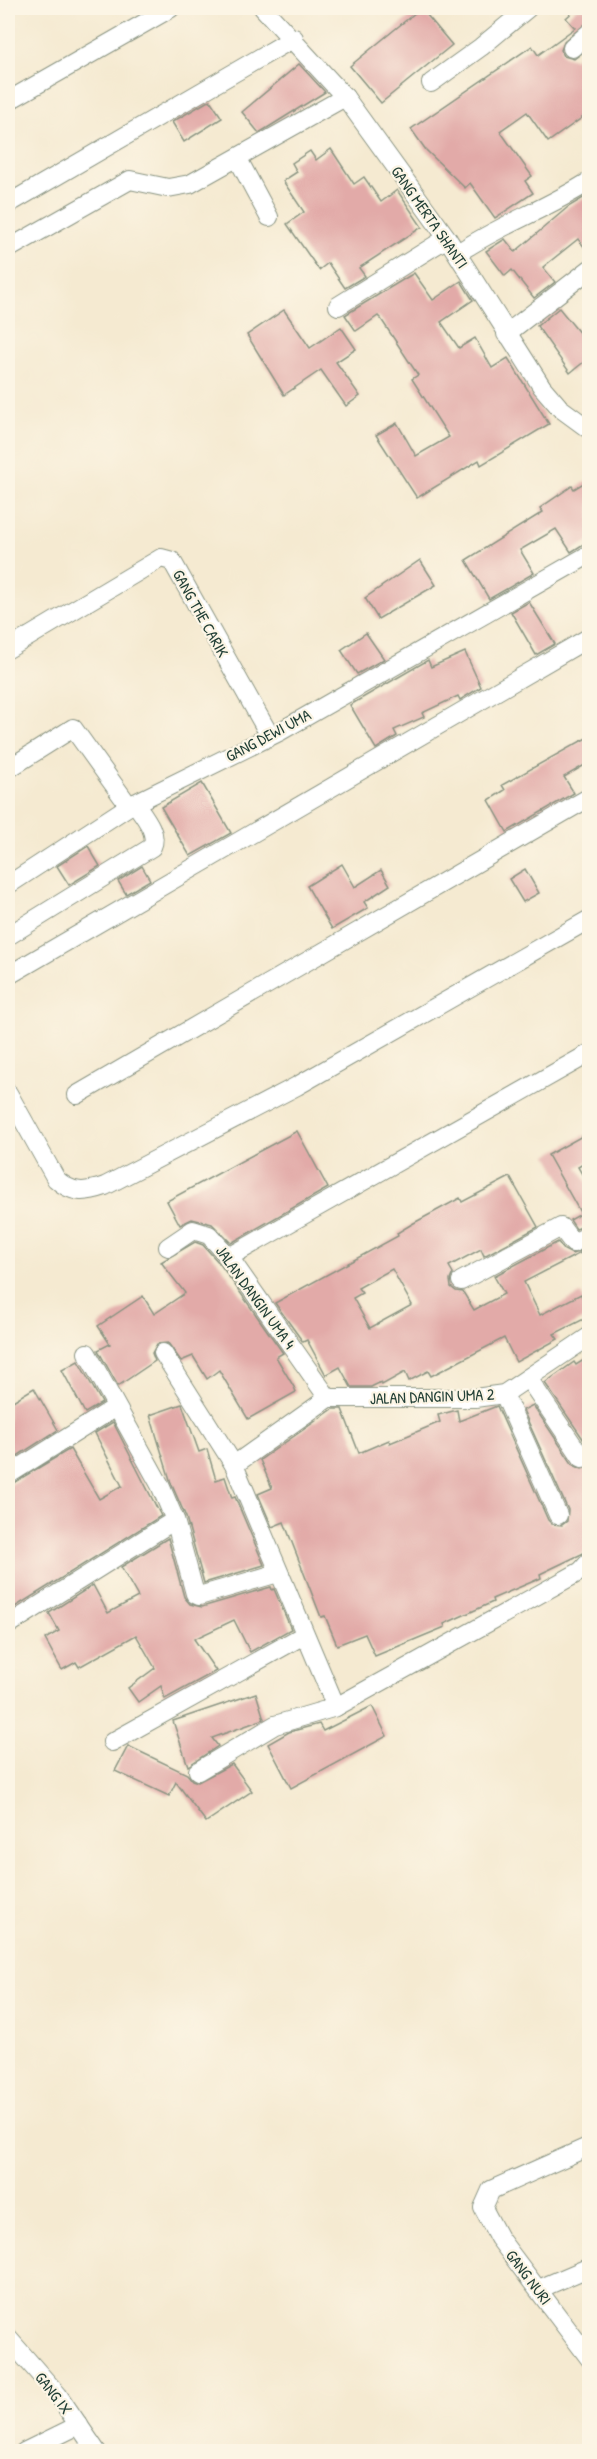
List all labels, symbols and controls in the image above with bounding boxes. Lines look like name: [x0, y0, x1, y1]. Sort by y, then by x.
street label: GANG MERTA SHANTI: [386, 161, 474, 273]
street label: GANG THE CARIK: [168, 565, 234, 661]
street label: GANG DEWI UMA: [222, 703, 315, 767]
street label: JALAN DANGIN UMA 4: [211, 1241, 301, 1353]
street label: JALAN DANGIN UMA 2: [369, 1383, 495, 1409]
street label: GANG NURI: [501, 2245, 557, 2309]
street label: GANG IX: [30, 2367, 78, 2419]

